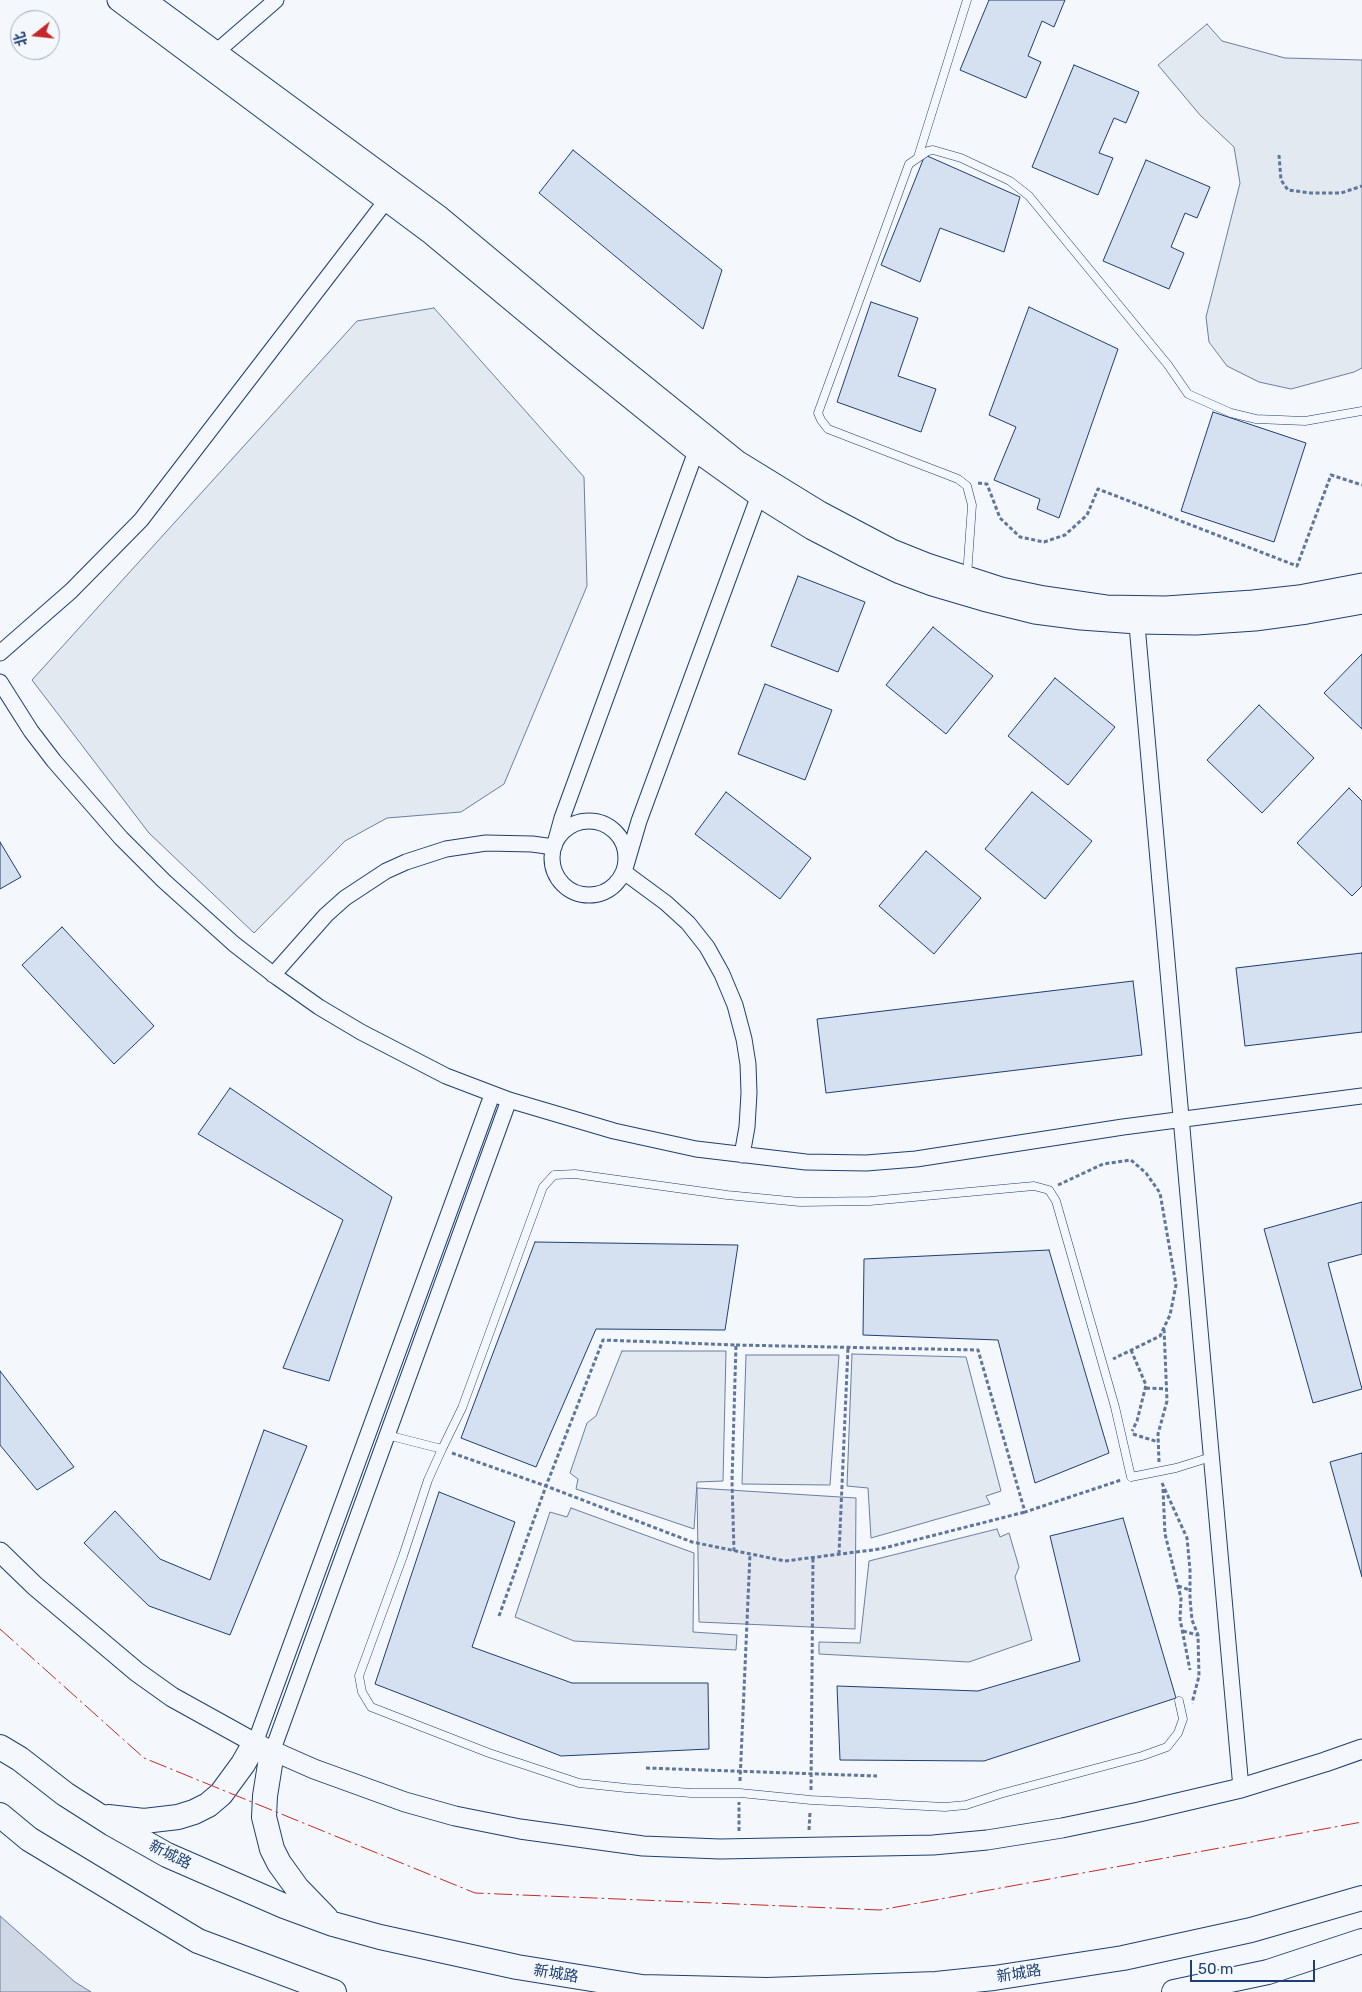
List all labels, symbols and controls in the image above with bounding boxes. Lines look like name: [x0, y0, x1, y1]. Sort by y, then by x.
north arrow: [10, 10, 60, 60]
text: 北: [11, 30, 31, 48]
street label: 新城路: [146, 1837, 194, 1873]
scale bar: [1192, 1950, 1317, 1982]
text: 50 m: [1198, 1960, 1233, 1978]
street label: 新城路: [532, 1962, 580, 1986]
street label: 新城路: [995, 1962, 1043, 1986]

